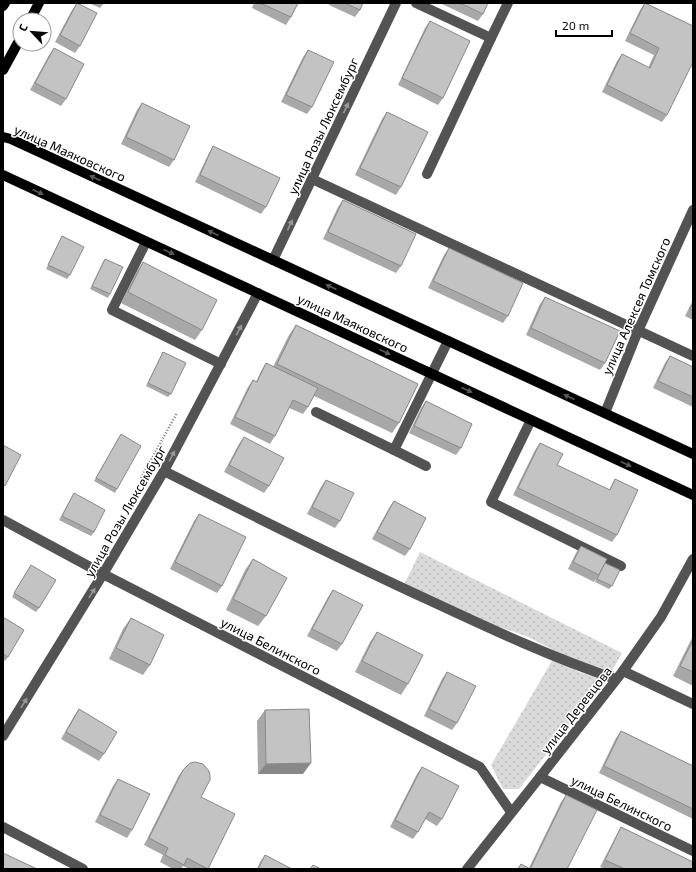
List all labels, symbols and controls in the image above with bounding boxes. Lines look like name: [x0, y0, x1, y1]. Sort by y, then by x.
north arrow: [12, 12, 52, 52]
scale bar: [556, 12, 612, 38]
text: 20 m: [562, 18, 589, 32]
text: С: [15, 21, 30, 33]
street label: улица Розы Люксембург: [284, 55, 362, 197]
one-way arrow: [343, 102, 349, 113]
street label: улица Маяковского: [12, 121, 128, 185]
one-way arrow: [89, 175, 101, 181]
one-way arrow: [33, 189, 45, 195]
one-way arrow: [287, 220, 293, 231]
one-way arrow: [207, 229, 219, 236]
street label: улица Алексея Томского: [598, 235, 674, 377]
one-way arrow: [163, 249, 175, 255]
one-way arrow: [325, 284, 337, 290]
street label: улица Маяковского: [295, 290, 411, 356]
one-way arrow: [236, 324, 242, 336]
one-way arrow: [379, 349, 391, 355]
one-way arrow: [461, 387, 473, 393]
one-way arrow: [564, 394, 575, 400]
street label: улица Розы Люксембург: [81, 442, 169, 580]
one-way arrow: [169, 451, 175, 462]
one-way arrow: [620, 461, 632, 467]
one-way arrow: [88, 588, 96, 598]
street label: улица Белинского: [218, 614, 324, 678]
street label: улица Деревцова: [537, 663, 615, 757]
one-way arrow: [20, 697, 27, 709]
street label: улица Белинского: [569, 772, 675, 834]

